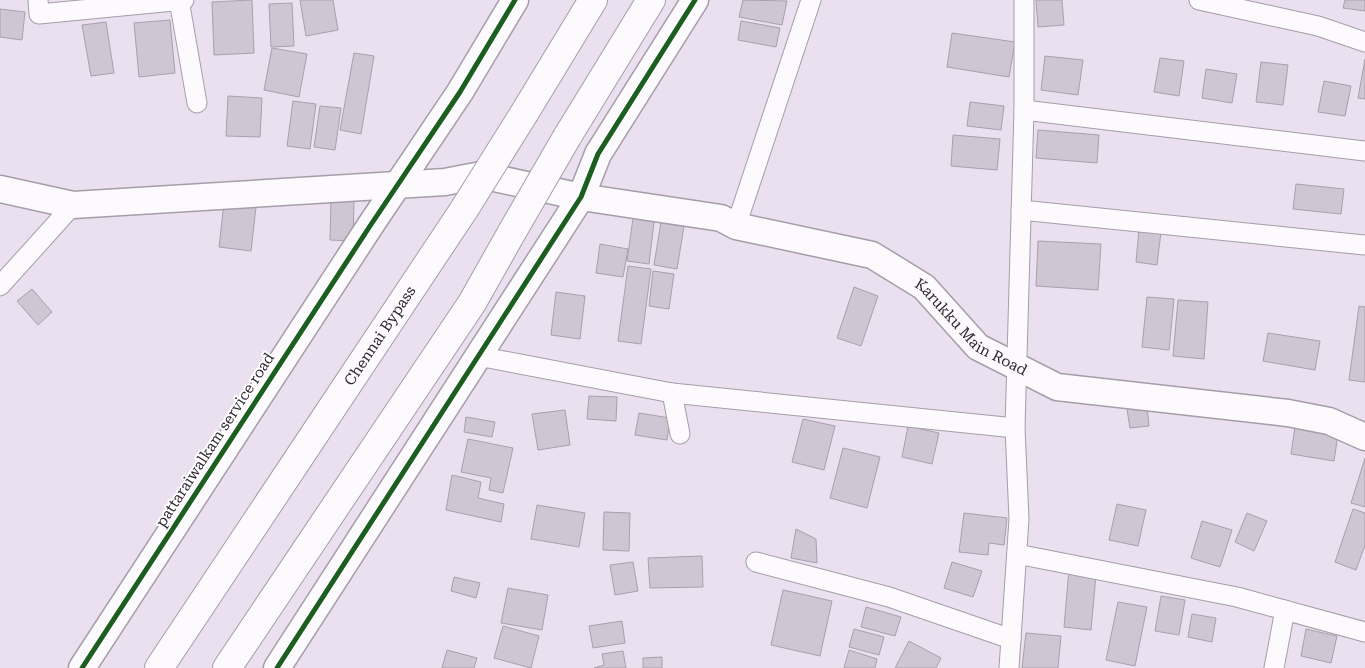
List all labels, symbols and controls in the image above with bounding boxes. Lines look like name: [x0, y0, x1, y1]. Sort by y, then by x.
street label: Karukku Main Road: [912, 275, 1030, 380]
street label: Chennai Bypass: [340, 283, 420, 389]
street label: pattaraiwalkam service road: [152, 349, 278, 530]

